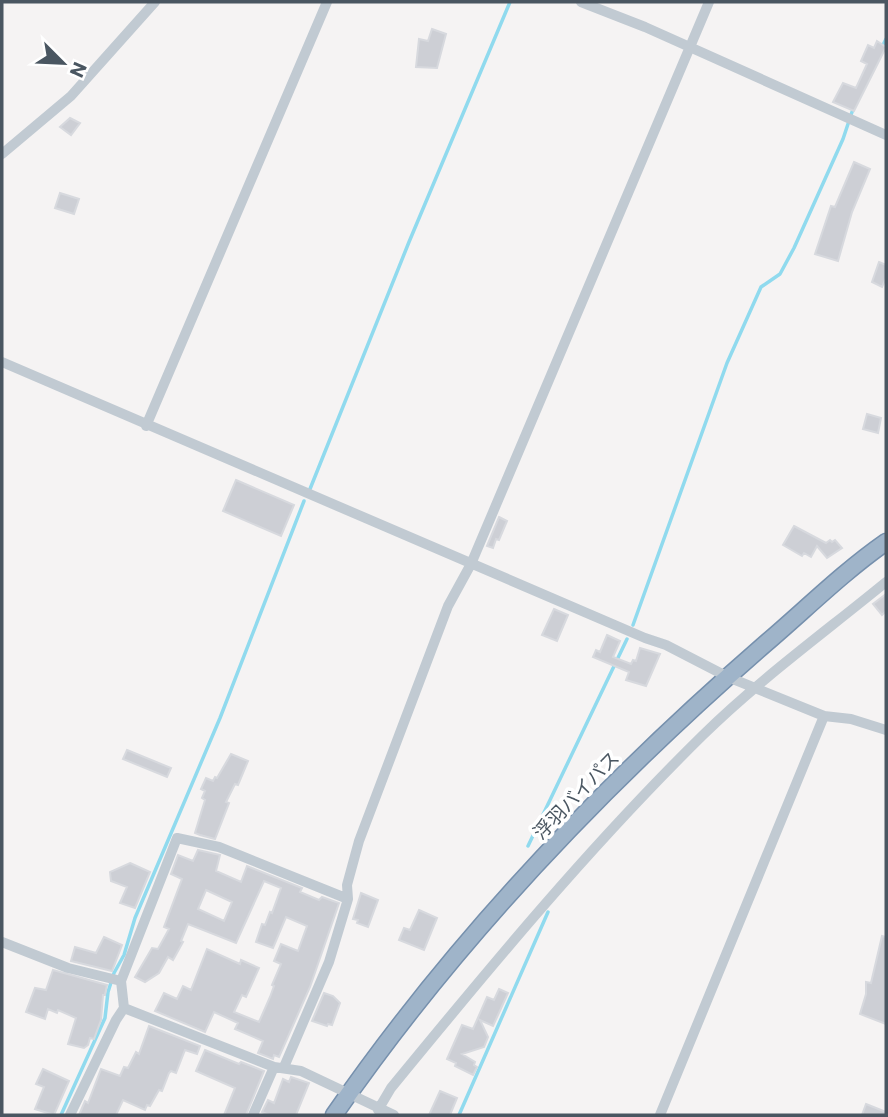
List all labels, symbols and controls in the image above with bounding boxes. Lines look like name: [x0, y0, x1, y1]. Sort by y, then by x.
north arrow: [28, 28, 98, 98]
text: N: [66, 59, 92, 81]
street label: 浮羽バイパス: [528, 746, 623, 844]

